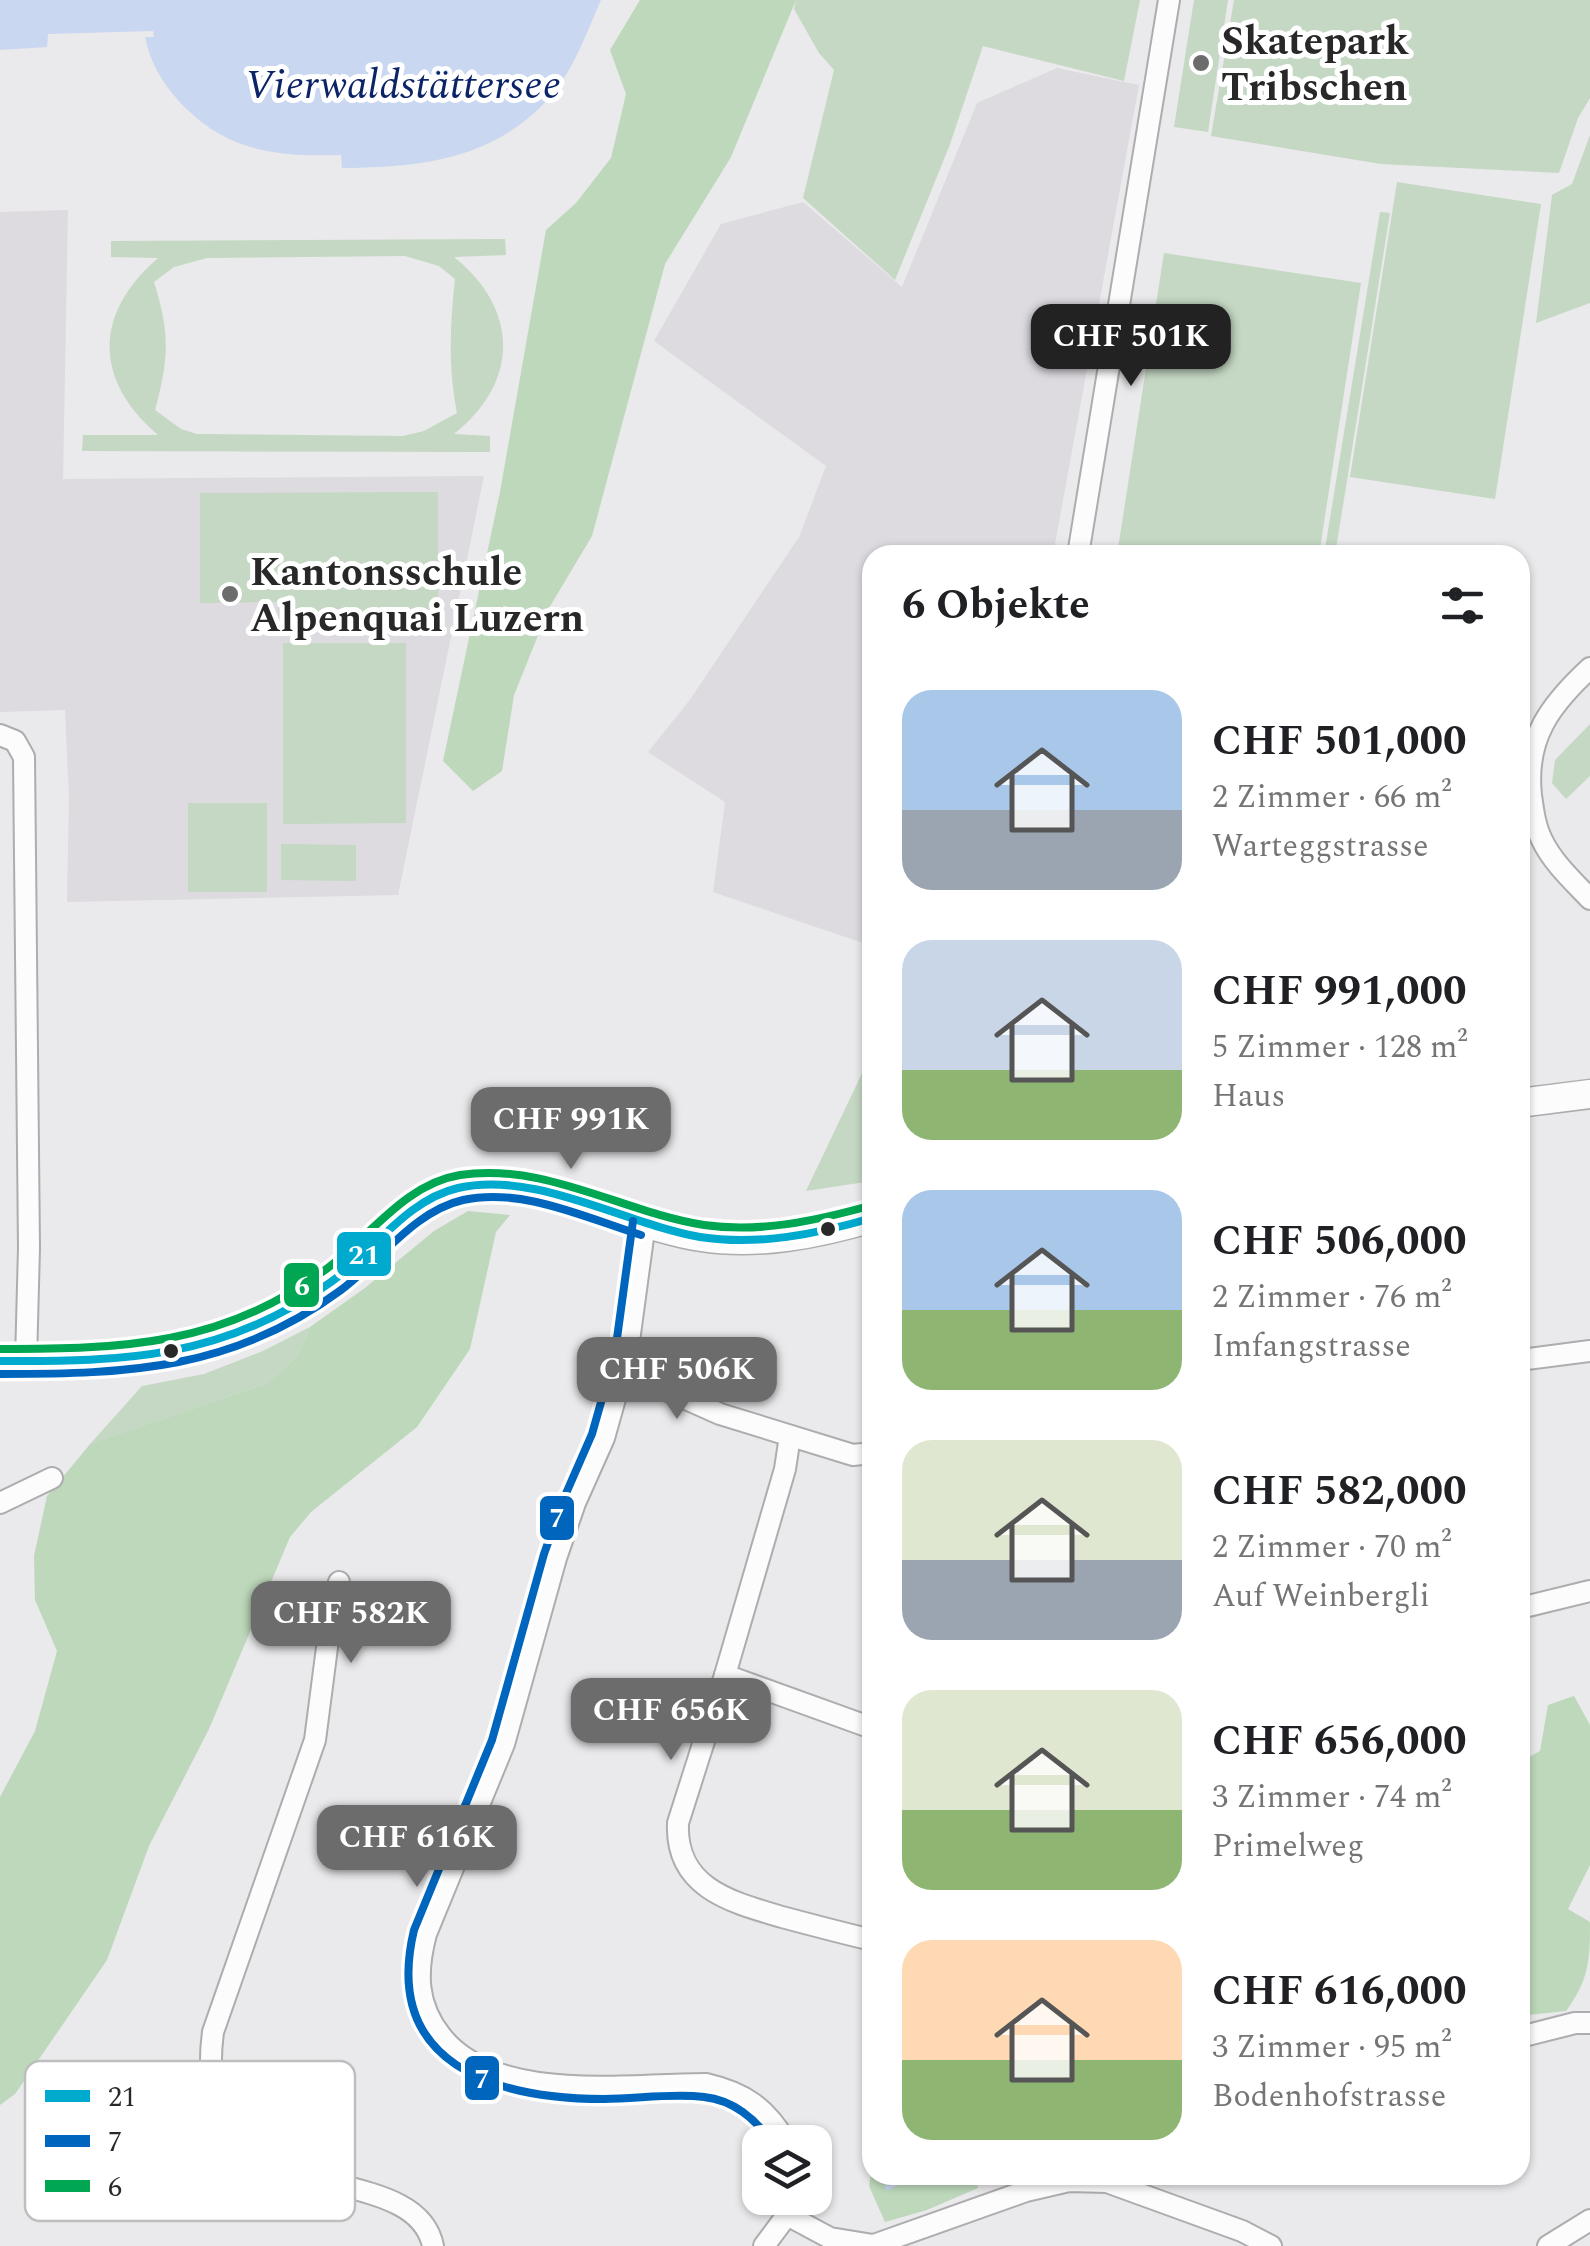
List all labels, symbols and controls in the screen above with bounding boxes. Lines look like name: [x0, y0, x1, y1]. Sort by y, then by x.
place label: Skatepark Tribschen: [1221, 12, 1409, 119]
marker: Skatepark Tribschen: [1190, 52, 1212, 74]
water label: Vierwaldstättersee: [245, 54, 561, 117]
pin: CHF 501K: [1028, 304, 1234, 389]
text: CHF 501K: [1053, 312, 1209, 361]
place label: Kantonsschule Alpenquai Luzern: [250, 543, 584, 650]
text: 6 Objekte: [902, 574, 1090, 637]
icon: filters: [1435, 578, 1490, 633]
marker: Kantonsschule Alpenquai Luzern: [219, 583, 241, 605]
text: CHF 501,000: [1212, 710, 1467, 773]
icon: home: [982, 730, 1102, 850]
text: 2 Zimmer · 66 m²: [1212, 773, 1452, 822]
text: Warteggstrasse: [1212, 822, 1429, 871]
text: CHF 991,000: [1212, 960, 1467, 1023]
icon: home: [982, 980, 1102, 1100]
text: 5 Zimmer · 128 m²: [1212, 1023, 1468, 1072]
text: Haus: [1212, 1072, 1285, 1121]
pin: CHF 991K: [468, 1087, 674, 1172]
text: CHF 991K: [493, 1095, 649, 1144]
text: CHF 506,000: [1212, 1210, 1467, 1273]
unlabelled marker: [818, 1219, 838, 1239]
line badge: 21: [335, 1230, 393, 1278]
icon: home: [982, 1230, 1102, 1350]
text: 21: [348, 1234, 380, 1277]
line badge: 6: [282, 1261, 321, 1309]
text: 6: [294, 1265, 310, 1308]
text: 2 Zimmer · 76 m²: [1212, 1273, 1452, 1322]
text: Imfangstrasse: [1212, 1322, 1411, 1371]
pin: CHF 506K: [574, 1337, 780, 1422]
unlabelled marker: [161, 1341, 181, 1361]
text: CHF 506K: [599, 1345, 755, 1394]
text: CHF 582,000: [1212, 1460, 1467, 1523]
icon: home: [982, 1480, 1102, 1600]
line badge: 7: [538, 1494, 576, 1542]
text: 7: [549, 1497, 565, 1540]
text: 2 Zimmer · 70 m²: [1212, 1523, 1452, 1572]
text: Auf Weinbergli: [1212, 1572, 1430, 1621]
pin: CHF 582K: [248, 1581, 454, 1666]
text: CHF 582K: [273, 1589, 429, 1638]
pin: CHF 656K: [568, 1678, 774, 1763]
text: CHF 656K: [593, 1686, 749, 1735]
text: CHF 656,000: [1212, 1710, 1467, 1773]
icon: home: [982, 1730, 1102, 1850]
text: 3 Zimmer · 74 m²: [1212, 1773, 1452, 1822]
pin: CHF 616K: [314, 1805, 520, 1890]
text: CHF 616K: [339, 1813, 495, 1862]
text: Primelweg: [1212, 1822, 1364, 1871]
text: CHF 616,000: [1212, 1960, 1467, 2023]
icon: home: [982, 1980, 1102, 2100]
text: 3 Zimmer · 95 m²: [1212, 2023, 1452, 2072]
line badge: 7: [463, 2054, 501, 2102]
text: 7: [474, 2058, 490, 2101]
legend: [25, 2061, 355, 2221]
text: Bodenhofstrasse: [1212, 2072, 1446, 2121]
text: 21: [108, 2076, 136, 2119]
text: 7: [108, 2121, 122, 2164]
map controls: [742, 2125, 832, 2215]
button: layers: [742, 2125, 832, 2215]
text: 6: [108, 2166, 122, 2209]

